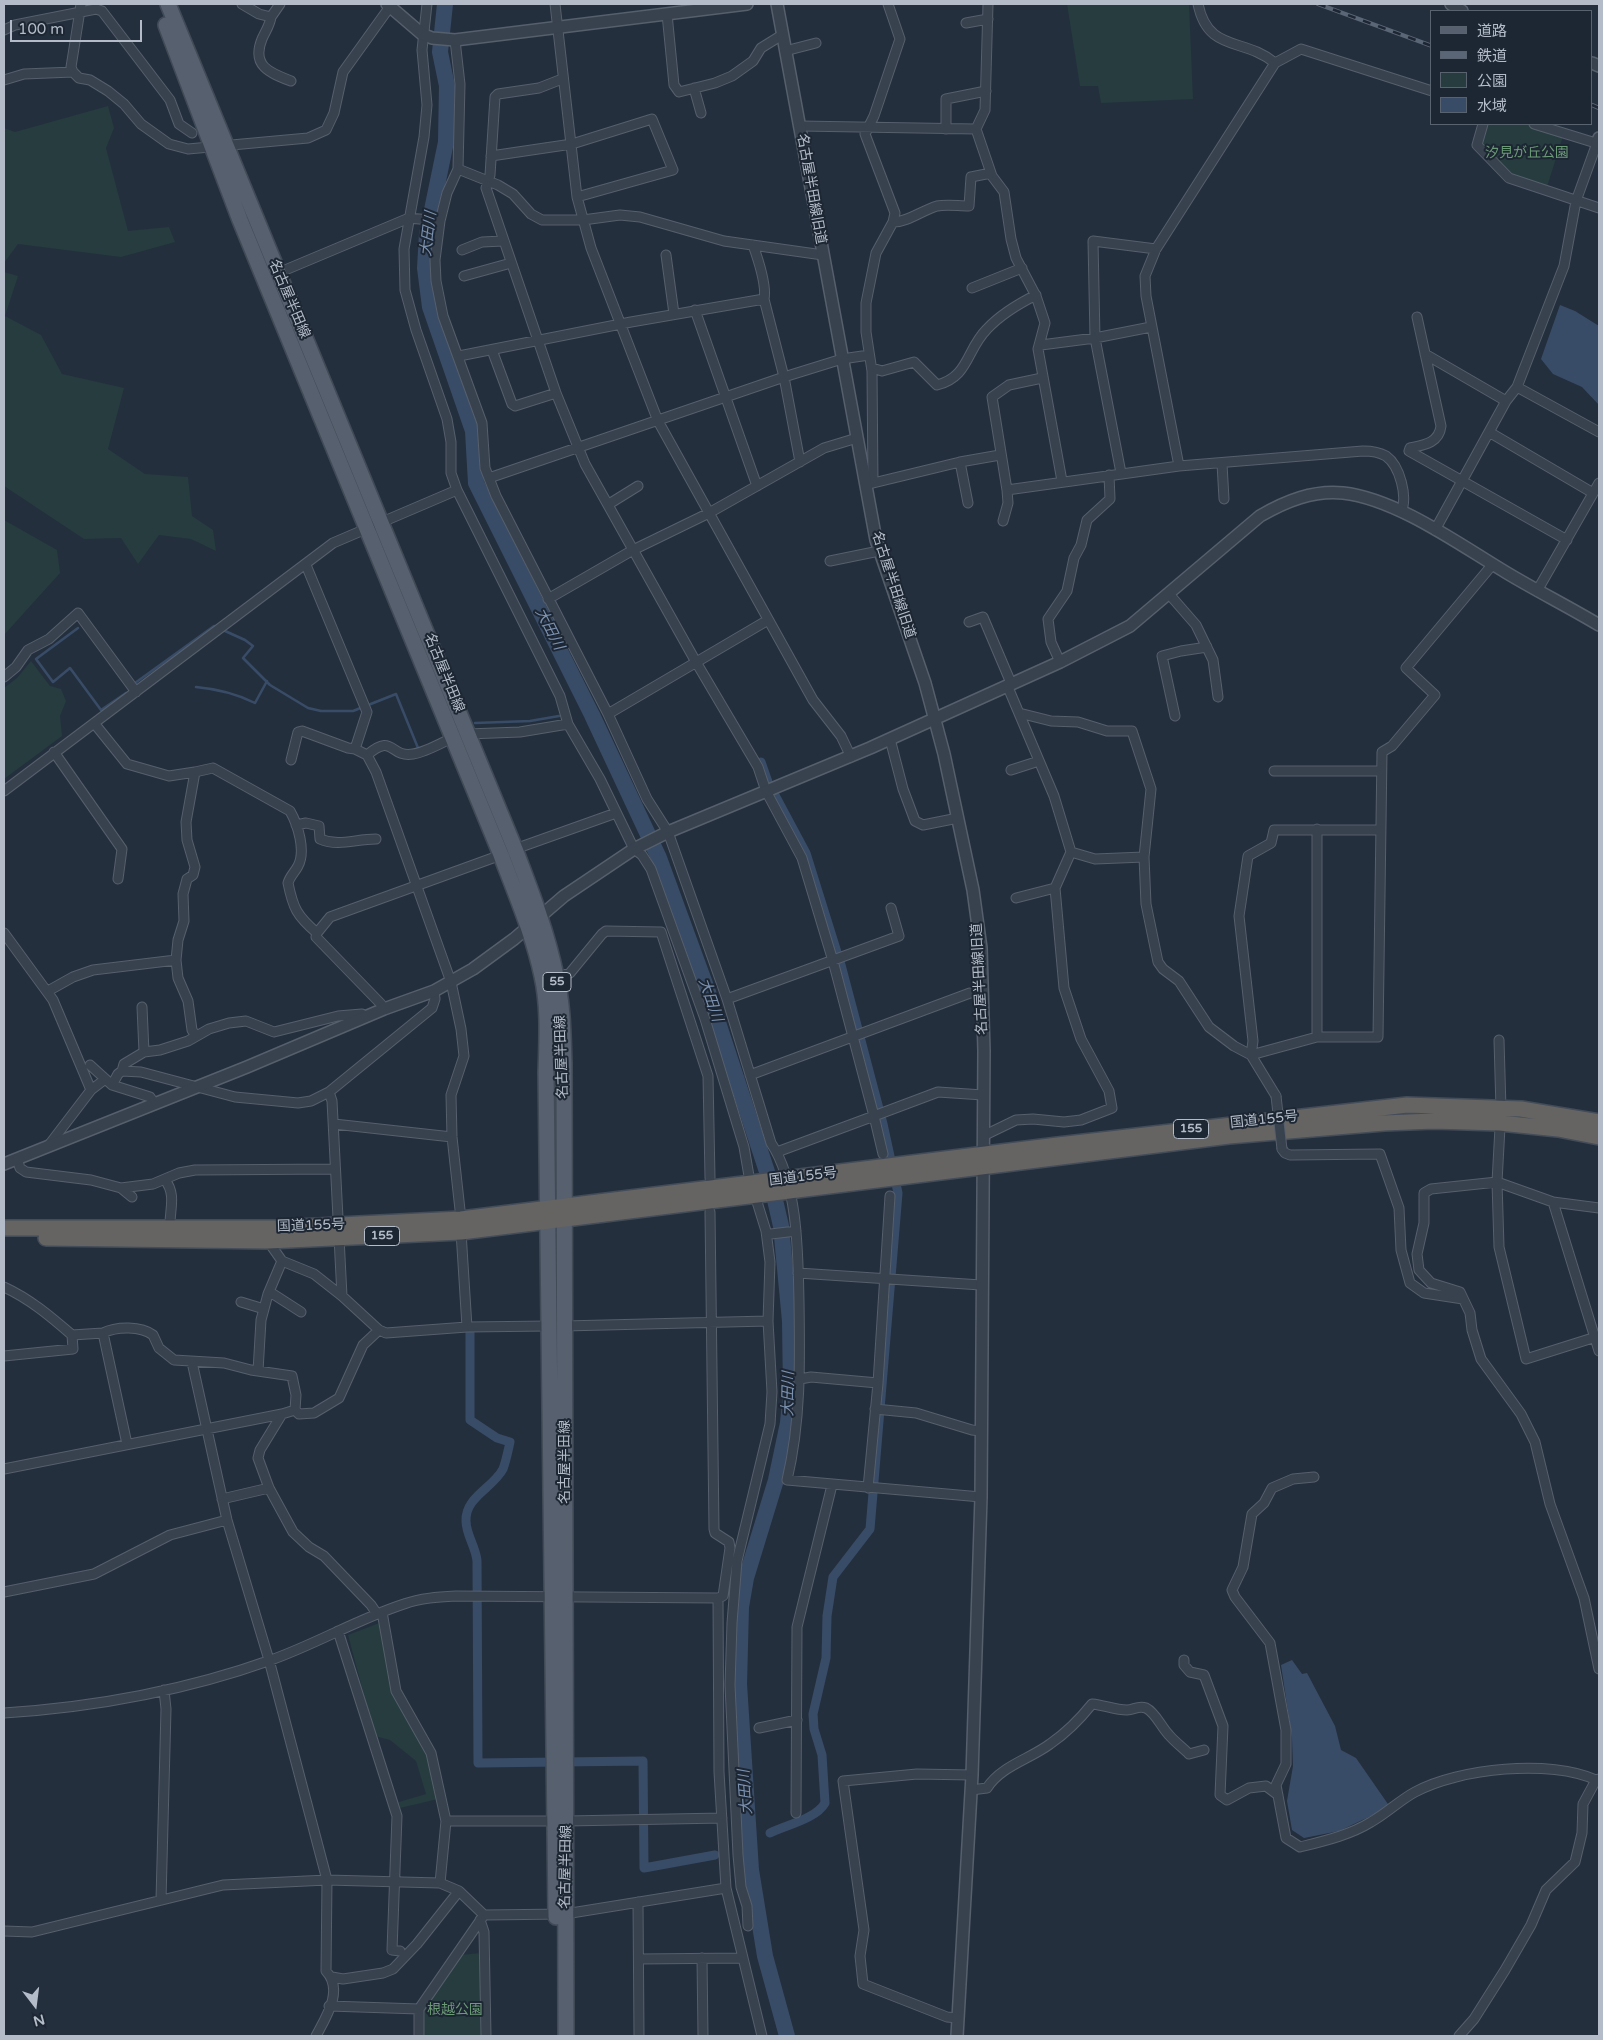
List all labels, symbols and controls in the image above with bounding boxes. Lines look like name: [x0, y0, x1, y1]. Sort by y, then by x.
scale bar: [12, 10, 145, 42]
legend: [1430, 10, 1593, 125]
text: 100 m: [18, 20, 64, 38]
text: 道路: [1477, 22, 1507, 40]
text: 鉄道: [1477, 47, 1507, 65]
text: 公園: [1477, 72, 1507, 90]
text: 水域: [1477, 97, 1507, 115]
street label: 名古屋半田線旧道: [793, 132, 829, 246]
park label: 汐見が丘公園: [1485, 145, 1569, 161]
water label: 大田川: [417, 211, 441, 257]
street label: 名古屋半田線: [265, 257, 313, 341]
street label: 名古屋半田線旧道: [868, 529, 918, 641]
water label: 大田川: [531, 605, 567, 653]
street label: 名古屋半田線: [420, 631, 468, 715]
street label: 名古屋半田線旧道: [969, 923, 991, 1035]
road number: 55: [543, 972, 571, 992]
water label: 大田川: [694, 976, 726, 1024]
street label: 名古屋半田線: [552, 1015, 572, 1099]
street label: 国道155号: [1229, 1108, 1299, 1132]
road number: 155: [1174, 1120, 1208, 1138]
street label: 国道155号: [768, 1164, 838, 1190]
street label: 国道155号: [277, 1216, 345, 1236]
road number: 155: [364, 1226, 400, 1246]
water label: 大田川: [780, 1371, 798, 1417]
street label: 名古屋半田線: [557, 1420, 573, 1504]
water label: 大田川: [735, 1769, 757, 1815]
street label: 名古屋半田線: [557, 1825, 575, 1909]
north arrow: [10, 1980, 60, 2030]
park label: 根越公園: [427, 2002, 483, 2018]
text: N: [31, 2010, 47, 2030]

